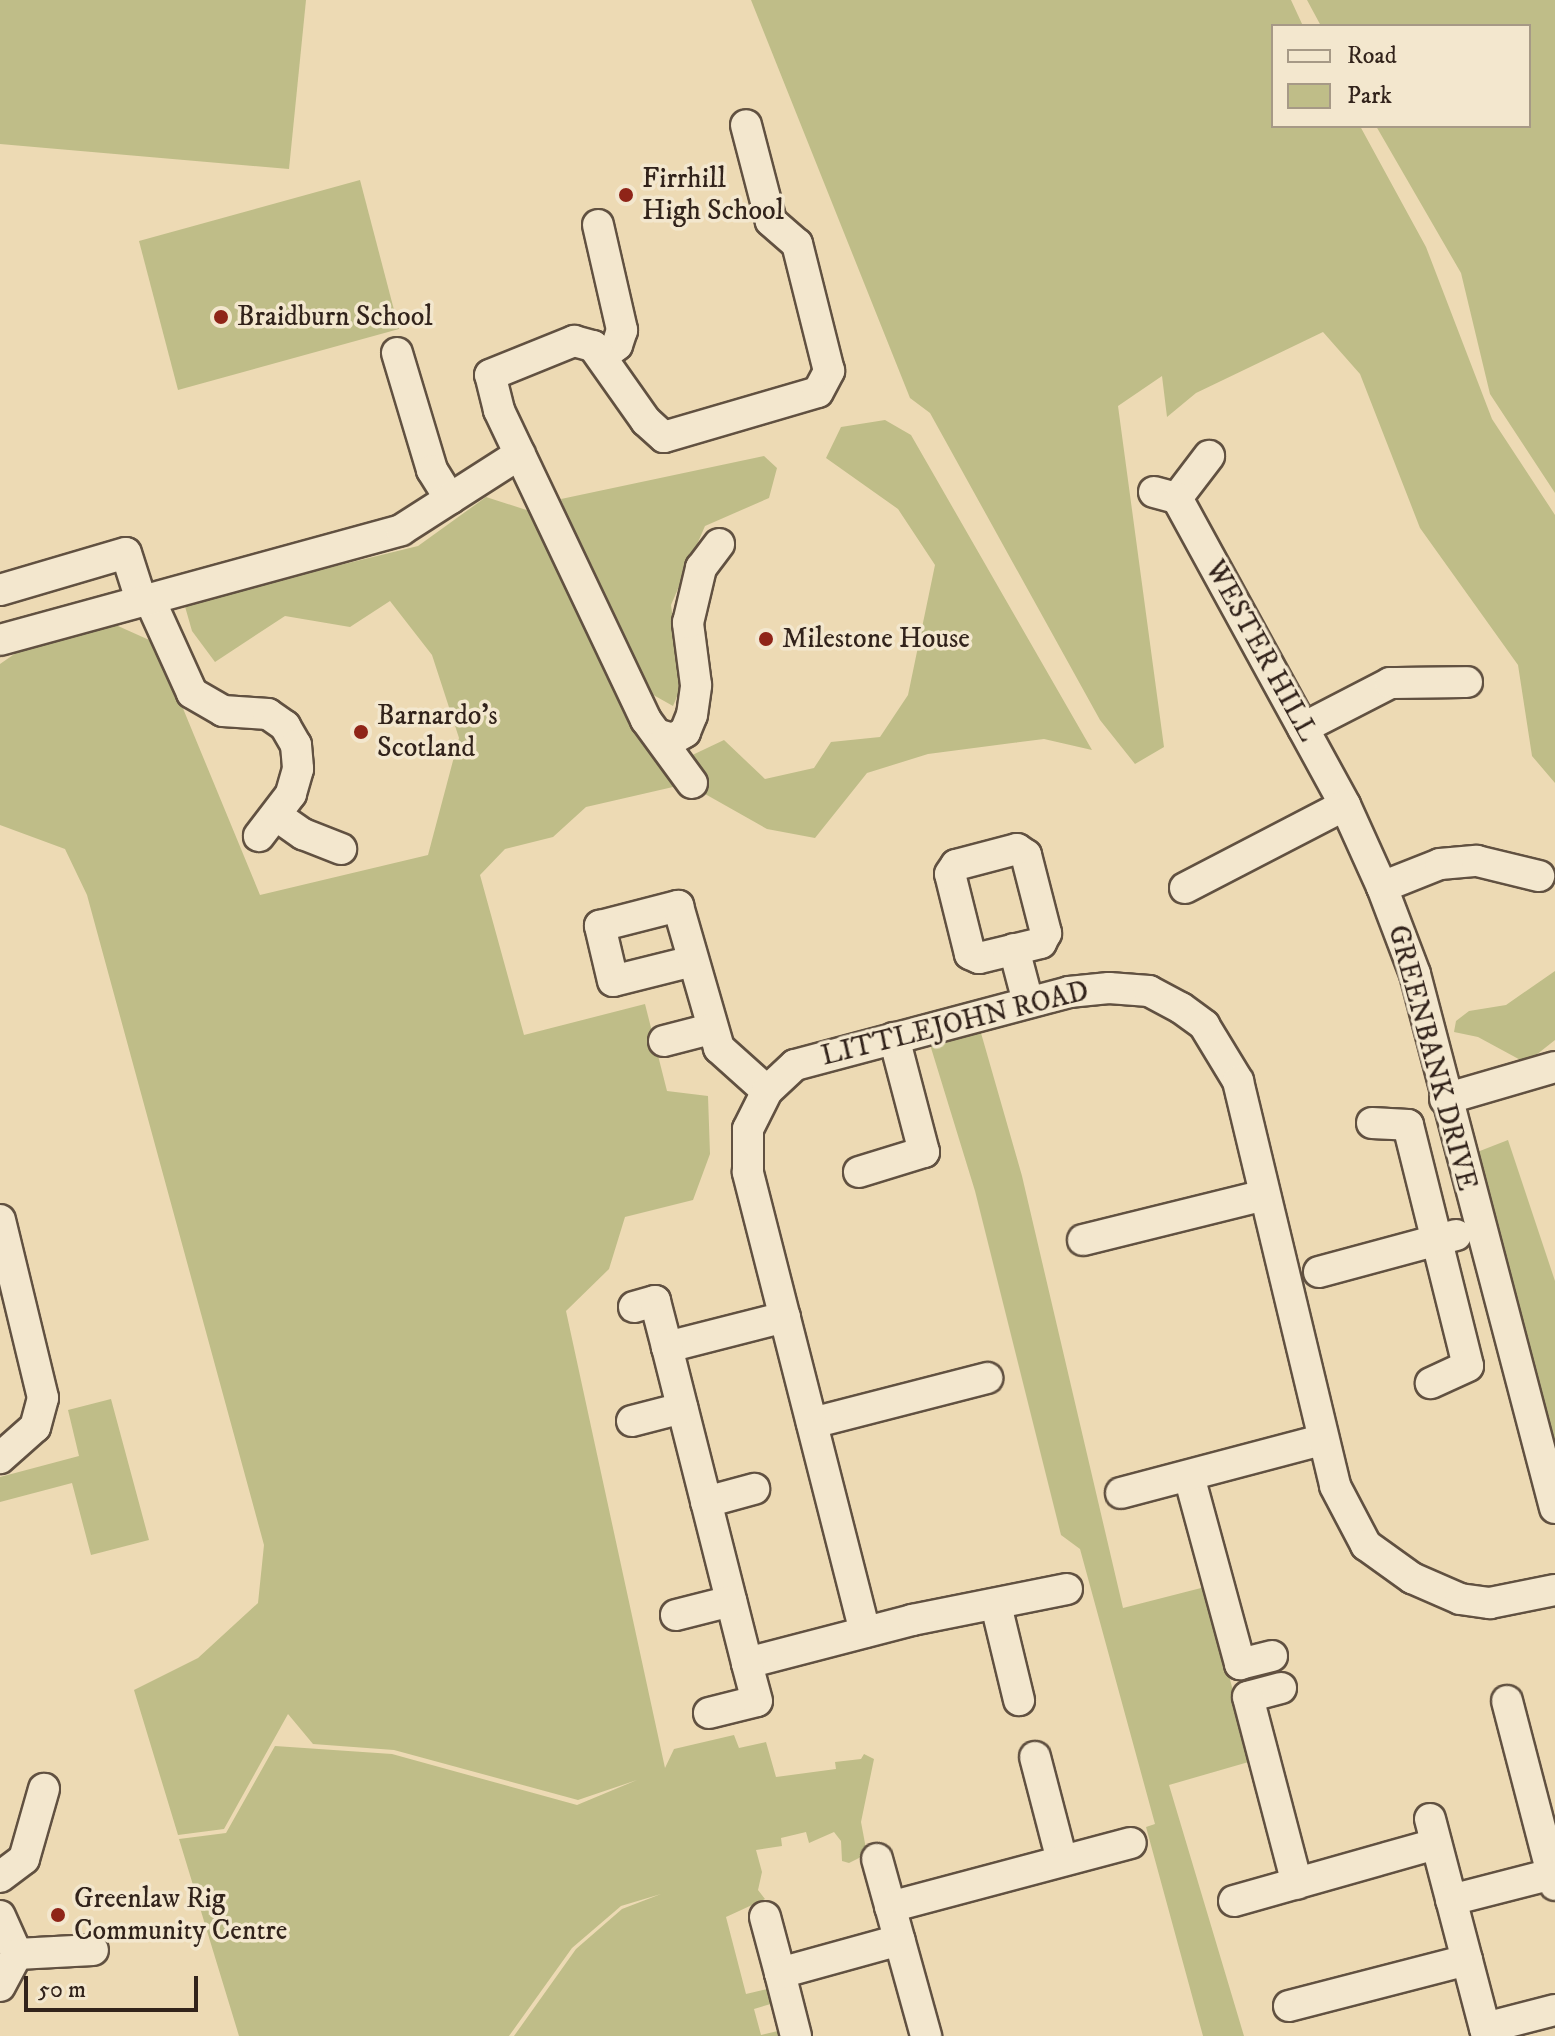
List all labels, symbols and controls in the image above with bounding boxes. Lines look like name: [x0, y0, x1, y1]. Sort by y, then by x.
legend: [1271, 24, 1531, 128]
text: Road: [1347, 41, 1397, 71]
text: Park: [1347, 81, 1392, 111]
place label: Firrhill High School: [642, 162, 784, 228]
marker: Firrhill High School: [617, 186, 635, 204]
place label: Braidburn School: [237, 300, 433, 334]
marker: Braidburn School: [212, 308, 230, 326]
street label: WESTER HILL: [1198, 555, 1324, 747]
place label: Milestone House: [782, 622, 970, 656]
marker: Milestone House: [757, 630, 775, 648]
place label: Barnardo's Scotland: [377, 699, 498, 765]
marker: Barnardo's Scotland: [352, 723, 370, 741]
street label: GREENBANK DRIVE: [1380, 922, 1484, 1194]
street label: LITTLEJOHN ROAD: [818, 975, 1092, 1073]
place label: Greenlaw Rig Community Centre: [74, 1882, 287, 1948]
marker: Greenlaw Rig Community Centre: [49, 1906, 67, 1924]
scale bar: [28, 1960, 202, 2010]
text: 50 m: [38, 1975, 86, 2005]

